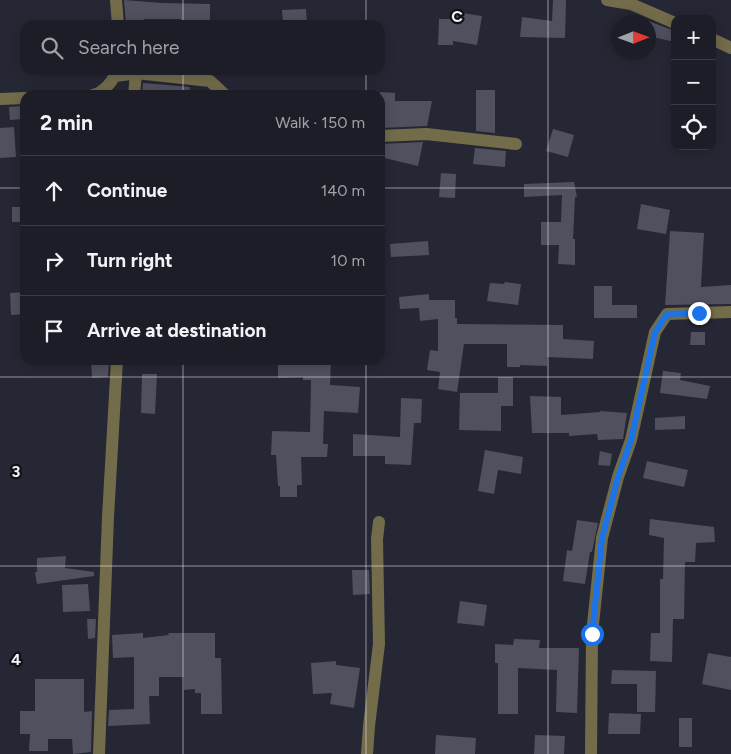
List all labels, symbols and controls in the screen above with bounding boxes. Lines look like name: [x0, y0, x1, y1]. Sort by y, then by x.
text: C: [451, 7, 463, 26]
north arrow: [611, 15, 656, 60]
map controls: [671, 15, 716, 150]
button: +: [671, 15, 716, 60]
search box: [20, 20, 385, 75]
icon: search: [38, 34, 66, 62]
text: Search here: [78, 36, 180, 59]
button: −: [671, 60, 716, 105]
button: locate: [671, 105, 716, 150]
text: 2 min: [40, 110, 93, 135]
text: Walk · 150 m: [275, 113, 365, 132]
icon: ahead: [40, 177, 68, 205]
text: Continue: [87, 179, 167, 202]
text: 140 m: [321, 181, 365, 200]
icon: right: [40, 247, 68, 275]
text: Turn right: [87, 249, 173, 272]
text: 10 m: [331, 251, 365, 270]
route end: [688, 302, 711, 325]
icon: arrive: [40, 317, 68, 345]
text: Arrive at destination: [87, 319, 266, 342]
text: 3: [12, 462, 21, 481]
route start: [581, 623, 604, 646]
text: 4: [11, 650, 21, 669]

